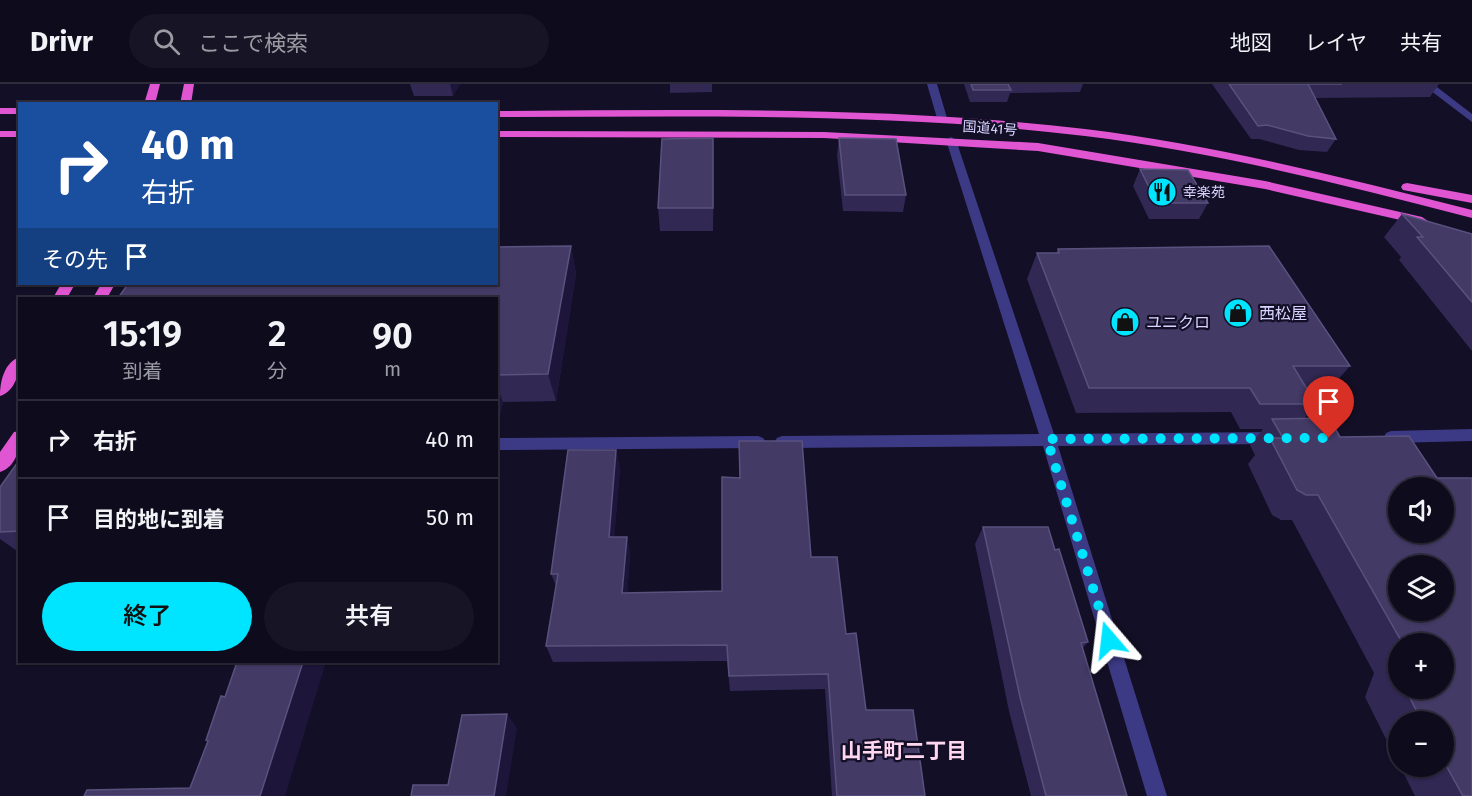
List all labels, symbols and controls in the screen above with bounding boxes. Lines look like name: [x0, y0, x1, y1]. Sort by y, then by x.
search box: [129, 14, 549, 68]
text: Drivr: [30, 25, 93, 58]
icon: search: [150, 25, 183, 58]
text: ここで検索: [198, 30, 308, 57]
text: 地図: [1230, 30, 1272, 56]
text: レイヤ: [1305, 30, 1367, 56]
text: 共有: [1400, 30, 1442, 56]
street label: 国道41号: [962, 118, 1018, 139]
text: 40 m: [141, 120, 235, 170]
icon: right: [42, 126, 120, 204]
restaurant icon: 幸楽苑: [1146, 176, 1178, 208]
text: 右折: [141, 177, 195, 209]
place label: 幸楽苑: [1183, 184, 1225, 201]
icon: arrive: [120, 240, 153, 273]
text: その先: [42, 246, 108, 273]
shop icon: 西松屋: [1222, 297, 1254, 329]
place label: 西松屋: [1259, 304, 1307, 323]
shop icon: ユニクロ: [1109, 306, 1141, 338]
text: 15:19: [103, 312, 182, 356]
text: 2: [268, 312, 286, 356]
place label: ユニクロ: [1146, 313, 1210, 332]
text: 90: [372, 314, 413, 358]
text: m: [384, 357, 401, 381]
text: 到着: [123, 359, 163, 383]
text: 分: [267, 359, 287, 383]
pin: [1303, 376, 1354, 438]
icon: arrive: [1312, 385, 1345, 418]
icon: right: [42, 423, 75, 456]
text: 40 m: [425, 426, 474, 453]
text: 右折: [93, 428, 137, 455]
map controls: [1388, 477, 1454, 777]
button: sound: [1388, 477, 1454, 543]
icon: arrive: [42, 501, 75, 534]
text: 50 m: [426, 504, 474, 531]
text: 目的地に到着: [93, 506, 225, 533]
button: layers: [1388, 555, 1454, 621]
button: 終了: [42, 582, 252, 651]
button: 共有: [264, 582, 474, 651]
position arrow: [1077, 608, 1141, 672]
button: +: [1388, 633, 1454, 699]
button: −: [1388, 711, 1454, 777]
district label: 山手町二丁目: [841, 738, 967, 764]

